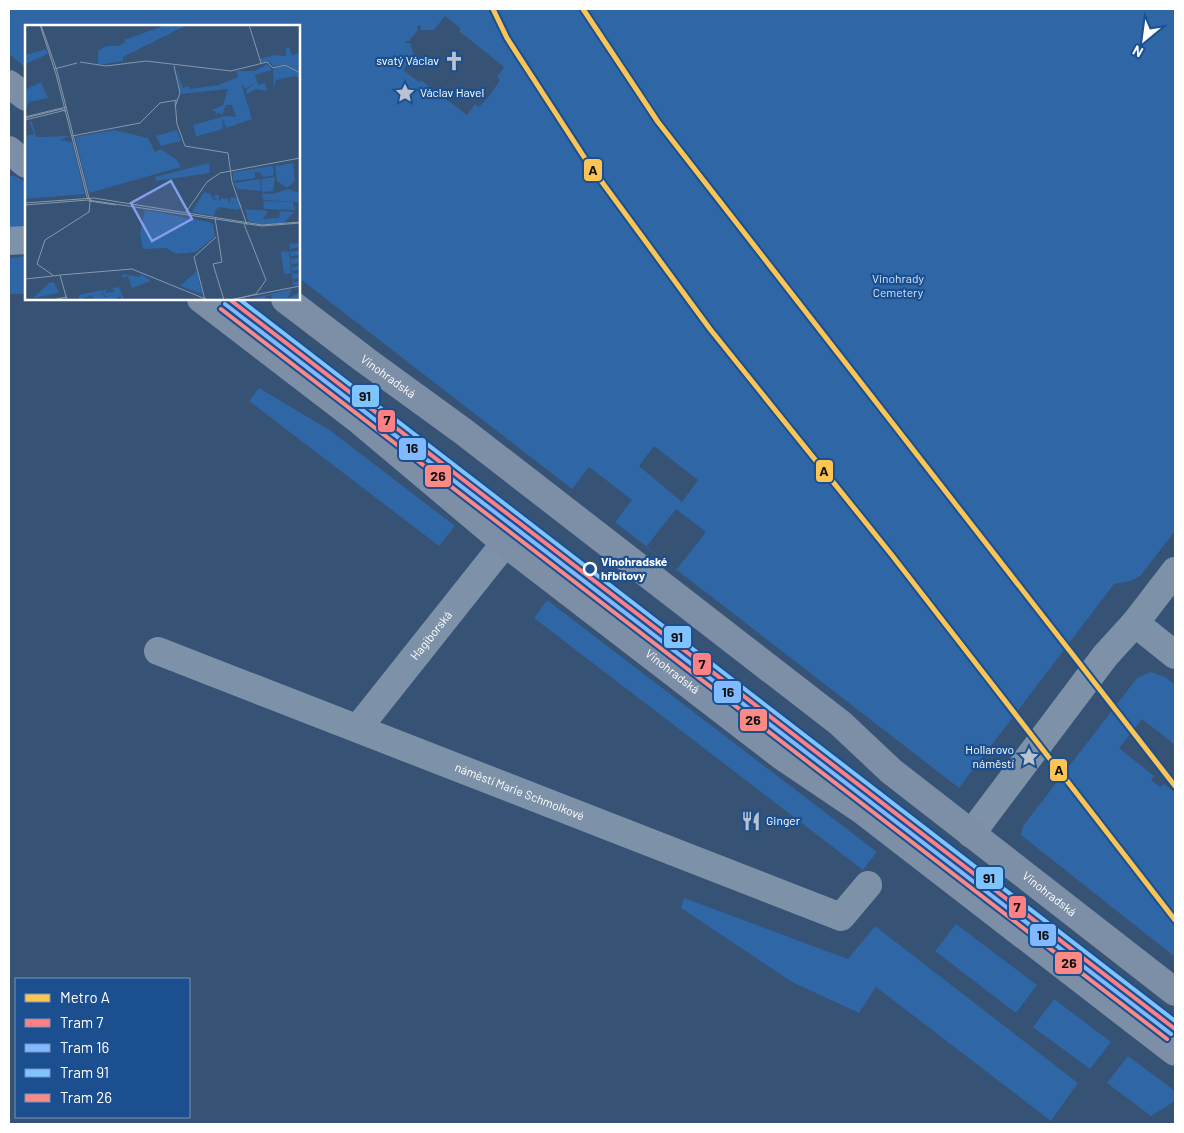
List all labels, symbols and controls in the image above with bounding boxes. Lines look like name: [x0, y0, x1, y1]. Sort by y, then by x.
north arrow: [1119, 15, 1169, 65]
inset map: [25, 25, 300, 300]
text: N: [1129, 42, 1146, 61]
church icon: svatý Václav: [443, 50, 465, 72]
place label: svatý Václav: [376, 53, 439, 67]
place icon: Václav Havel: [394, 82, 416, 104]
place label: Václav Havel: [420, 85, 484, 99]
line badge: A: [583, 158, 603, 182]
text: A: [588, 161, 598, 178]
park label: Vinohrady Cemetery: [872, 271, 925, 299]
street label: Vinohradská: [358, 351, 419, 401]
line badge: 91: [351, 384, 380, 408]
text: 91: [359, 387, 371, 404]
line badge: 7: [377, 409, 396, 433]
text: 7: [384, 411, 391, 428]
line badge: 16: [398, 437, 427, 461]
text: 16: [406, 439, 419, 456]
line badge: A: [815, 459, 834, 483]
text: A: [819, 462, 829, 479]
line badge: 26: [424, 464, 452, 488]
text: 26: [430, 467, 446, 484]
place label: Vinohradské hřbitovy: [601, 554, 668, 582]
marker: Vinohradské hřbitovy: [583, 562, 597, 576]
street label: Hagiborská: [407, 608, 454, 662]
line badge: 91: [663, 625, 692, 649]
text: 91: [671, 628, 683, 645]
street label: Vinohradská: [643, 646, 703, 696]
line badge: 7: [692, 652, 712, 676]
text: 7: [699, 655, 706, 672]
line badge: 16: [713, 680, 742, 704]
text: 16: [722, 683, 735, 700]
line badge: 26: [739, 708, 768, 732]
text: 26: [745, 711, 761, 728]
place label: Hollarovo náměstí: [965, 742, 1014, 770]
place icon: Hollarovo náměstí: [1018, 746, 1040, 768]
line badge: A: [1049, 758, 1068, 782]
street label: náměstí Marie Schmolkové: [453, 759, 587, 822]
text: A: [1054, 761, 1064, 778]
restaurant icon: Ginger: [740, 810, 762, 832]
place label: Ginger: [766, 813, 801, 827]
line badge: 91: [975, 866, 1004, 890]
street label: Vinohradská: [1020, 868, 1080, 919]
text: 91: [983, 869, 995, 886]
line badge: 7: [1008, 895, 1027, 919]
text: 7: [1014, 898, 1021, 915]
line badge: 16: [1029, 923, 1057, 947]
text: 16: [1037, 926, 1050, 943]
line badge: 26: [1054, 951, 1083, 975]
text: 26: [1061, 954, 1077, 971]
legend: [15, 978, 190, 1118]
text: Metro A: [60, 988, 110, 1006]
text: Tram 7: [60, 1013, 103, 1031]
text: Tram 16: [60, 1038, 109, 1056]
text: Tram 91: [60, 1063, 109, 1081]
text: Tram 26: [60, 1088, 112, 1106]

